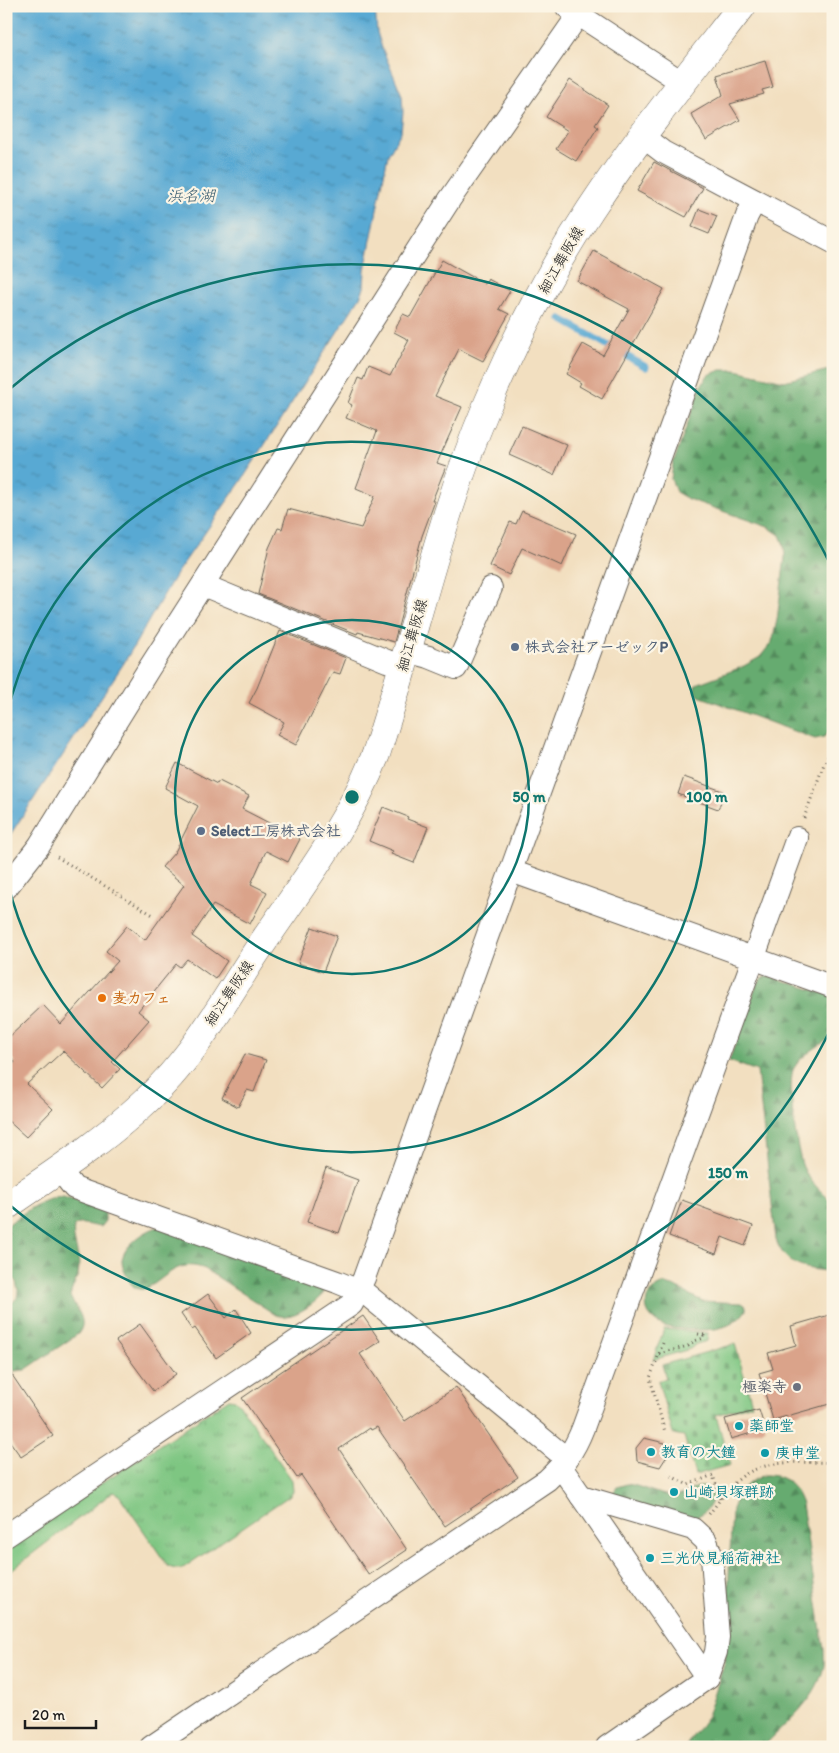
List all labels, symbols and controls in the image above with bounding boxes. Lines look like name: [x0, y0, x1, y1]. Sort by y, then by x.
water label: 浜名湖: [167, 186, 217, 205]
street label: 細江舞阪線: [534, 223, 588, 297]
street label: 細江舞阪線: [393, 596, 431, 674]
place label: 株式会社アーゼックP: [525, 638, 668, 656]
marker: 株式会社アーゼックP: [509, 641, 521, 653]
centre of rings: [343, 788, 361, 806]
text: 50 m: [512, 788, 546, 806]
text: 100 m: [686, 788, 728, 806]
place label: Select工房株式会社: [211, 822, 340, 840]
marker: Select工房株式会社: [195, 825, 207, 837]
street label: 細江舞阪線: [201, 957, 257, 1029]
place label: 麦カフェ: [112, 989, 171, 1007]
marker: 麦カフェ: [96, 992, 108, 1004]
text: 150 m: [708, 1164, 748, 1182]
place label: 極楽寺: [742, 1378, 787, 1396]
marker: 極楽寺: [791, 1381, 803, 1393]
place label: 薬師堂: [749, 1417, 794, 1435]
marker: 薬師堂: [733, 1420, 745, 1432]
place label: 教育の大鐘: [661, 1443, 736, 1461]
place label: 庚申堂: [775, 1444, 820, 1462]
marker: 教育の大鐘: [645, 1446, 657, 1458]
marker: 庚申堂: [759, 1447, 771, 1459]
place label: 山崎貝塚群跡: [684, 1483, 774, 1501]
marker: 山崎貝塚群跡: [668, 1486, 680, 1498]
place label: 三光伏見稲荷神社: [660, 1549, 780, 1567]
marker: 三光伏見稲荷神社: [644, 1552, 656, 1564]
scale bar: [25, 1698, 96, 1730]
text: 20 m: [32, 1706, 66, 1724]

